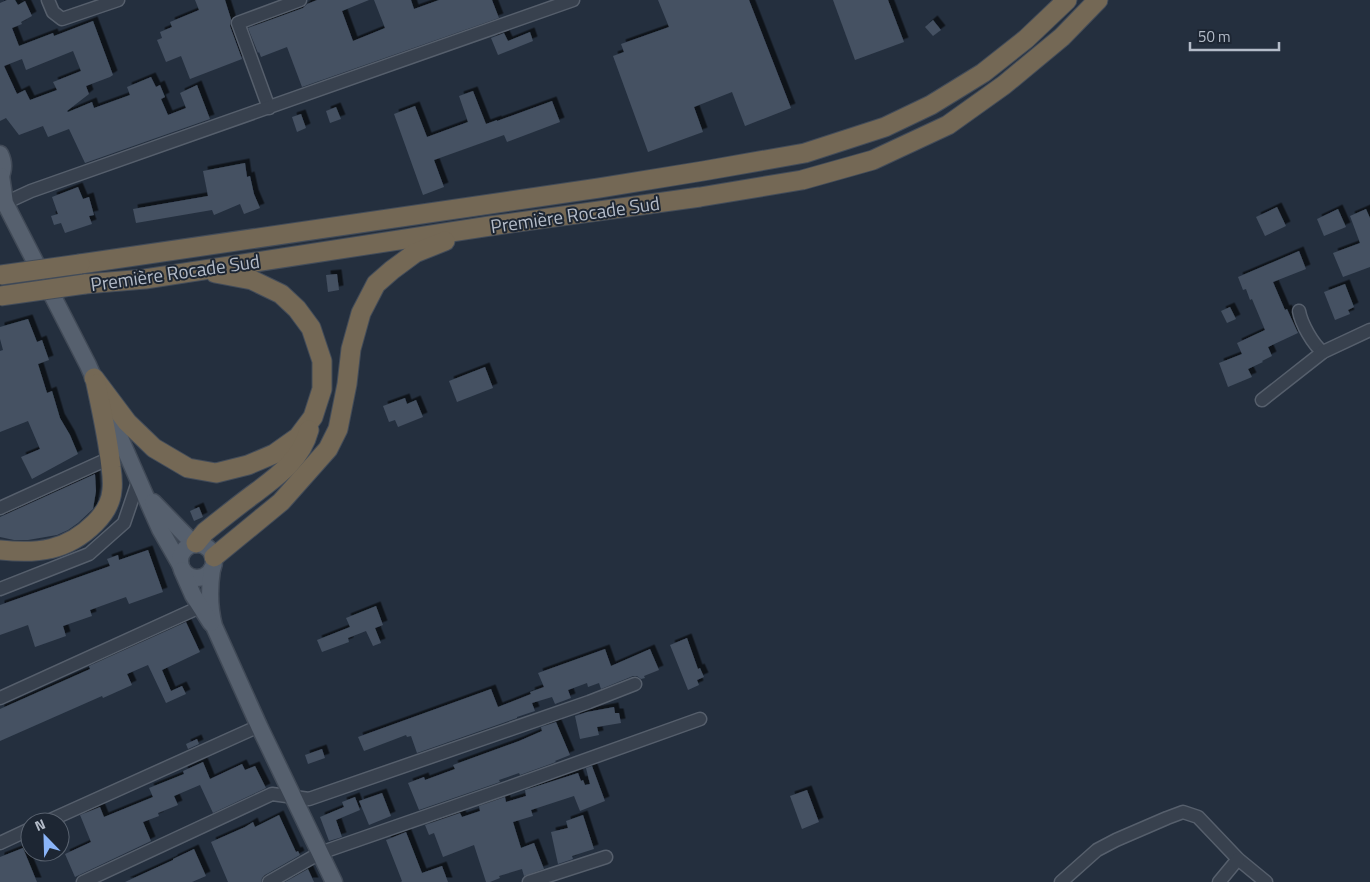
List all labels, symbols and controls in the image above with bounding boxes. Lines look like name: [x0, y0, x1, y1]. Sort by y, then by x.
scale bar: [1190, 20, 1279, 52]
text: 50 m: [1198, 25, 1231, 48]
street label: Première Rocade Sud: [488, 188, 662, 240]
street label: Première Rocade Sud: [88, 246, 262, 298]
north arrow: [20, 812, 70, 862]
text: N: [31, 813, 48, 836]

